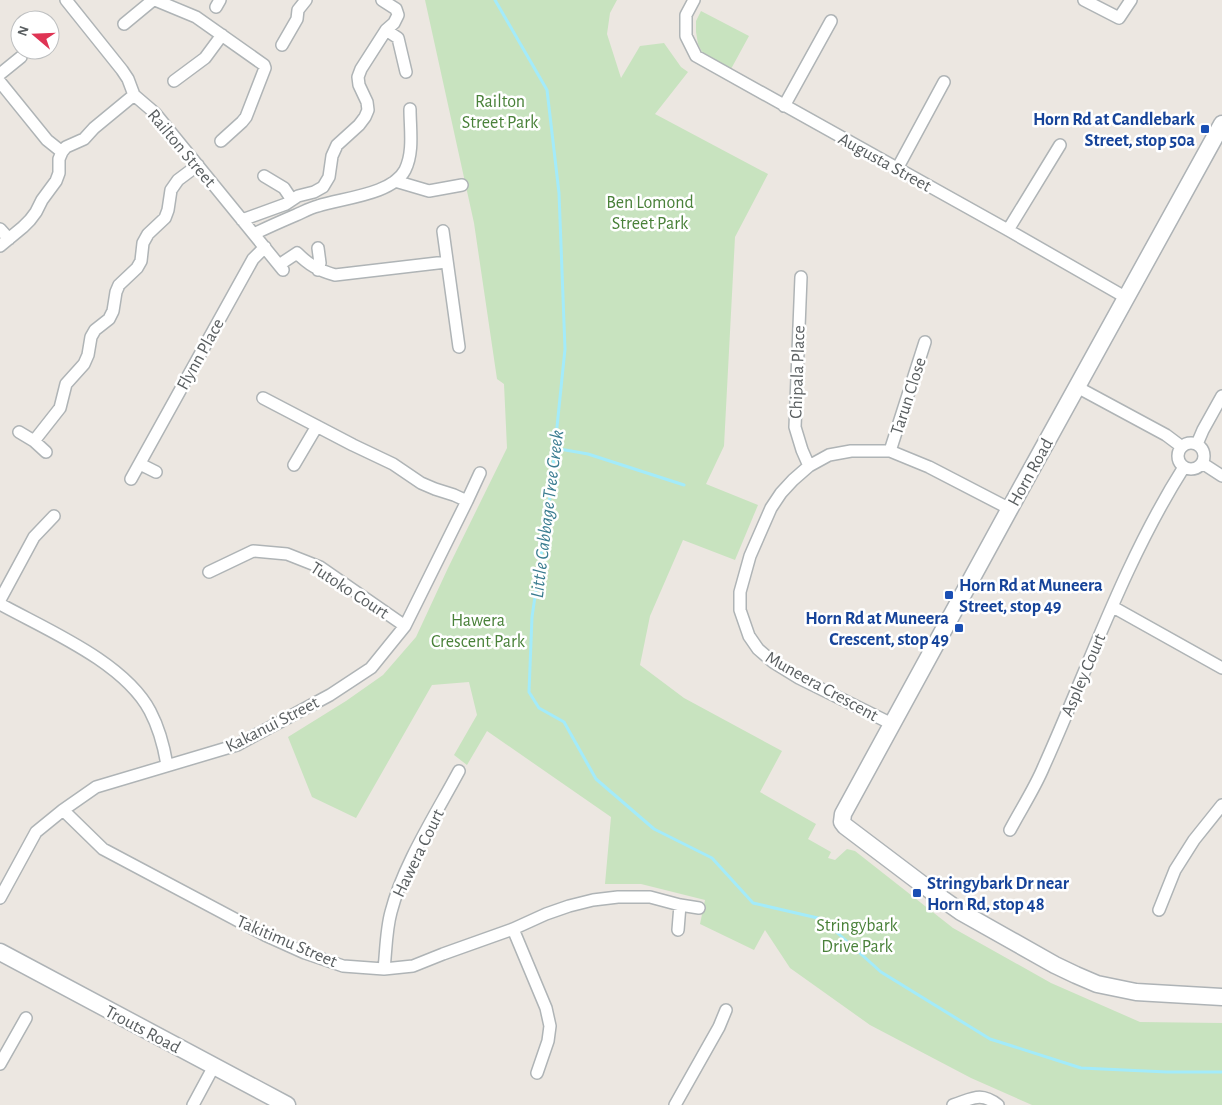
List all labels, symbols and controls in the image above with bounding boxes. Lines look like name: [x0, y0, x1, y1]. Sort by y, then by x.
north arrow: [10, 10, 60, 60]
text: N: [15, 24, 32, 38]
park label: Railton Street Park: [462, 93, 539, 132]
street label: Railton Street: [144, 106, 219, 191]
place label: Horn Rd at Candlebark Street, stop 50a: [1033, 111, 1195, 150]
marker: Horn Rd at Candlebark Street, stop 50a: [1199, 123, 1211, 135]
street label: Augusta Street: [835, 130, 934, 196]
park label: Ben Lomond Street Park: [606, 194, 694, 233]
street label: Flynn Place: [174, 316, 228, 393]
street label: Chipala Place: [787, 325, 809, 419]
street label: Tarun Close: [888, 355, 930, 437]
water label: Little Cabbage Tree Creek: [528, 429, 567, 599]
street label: Horn Road: [1005, 436, 1057, 509]
street label: Tutoko Court: [307, 559, 392, 623]
place label: Horn Rd at Muneera Street, stop 49: [959, 577, 1103, 616]
marker: Horn Rd at Muneera Street, stop 49: [943, 589, 955, 601]
place label: Horn Rd at Muneera Crescent, stop 49: [805, 610, 949, 649]
park label: Hawera Crescent Park: [431, 612, 526, 651]
marker: Horn Rd at Muneera Crescent, stop 49: [953, 622, 965, 634]
street label: Aspley Court: [1058, 631, 1109, 719]
street label: Muneera Crescent: [762, 649, 881, 725]
street label: Kakanui Street: [223, 694, 322, 756]
street label: Hawera Court: [390, 806, 448, 900]
place label: Stringybark Dr near Horn Rd, stop 48: [927, 875, 1070, 914]
marker: Stringybark Dr near Horn Rd, stop 48: [911, 887, 923, 899]
street label: Takitimu Street: [234, 913, 340, 971]
park label: Stringybark Drive Park: [816, 917, 899, 956]
street label: Trouts Road: [102, 1003, 183, 1057]

